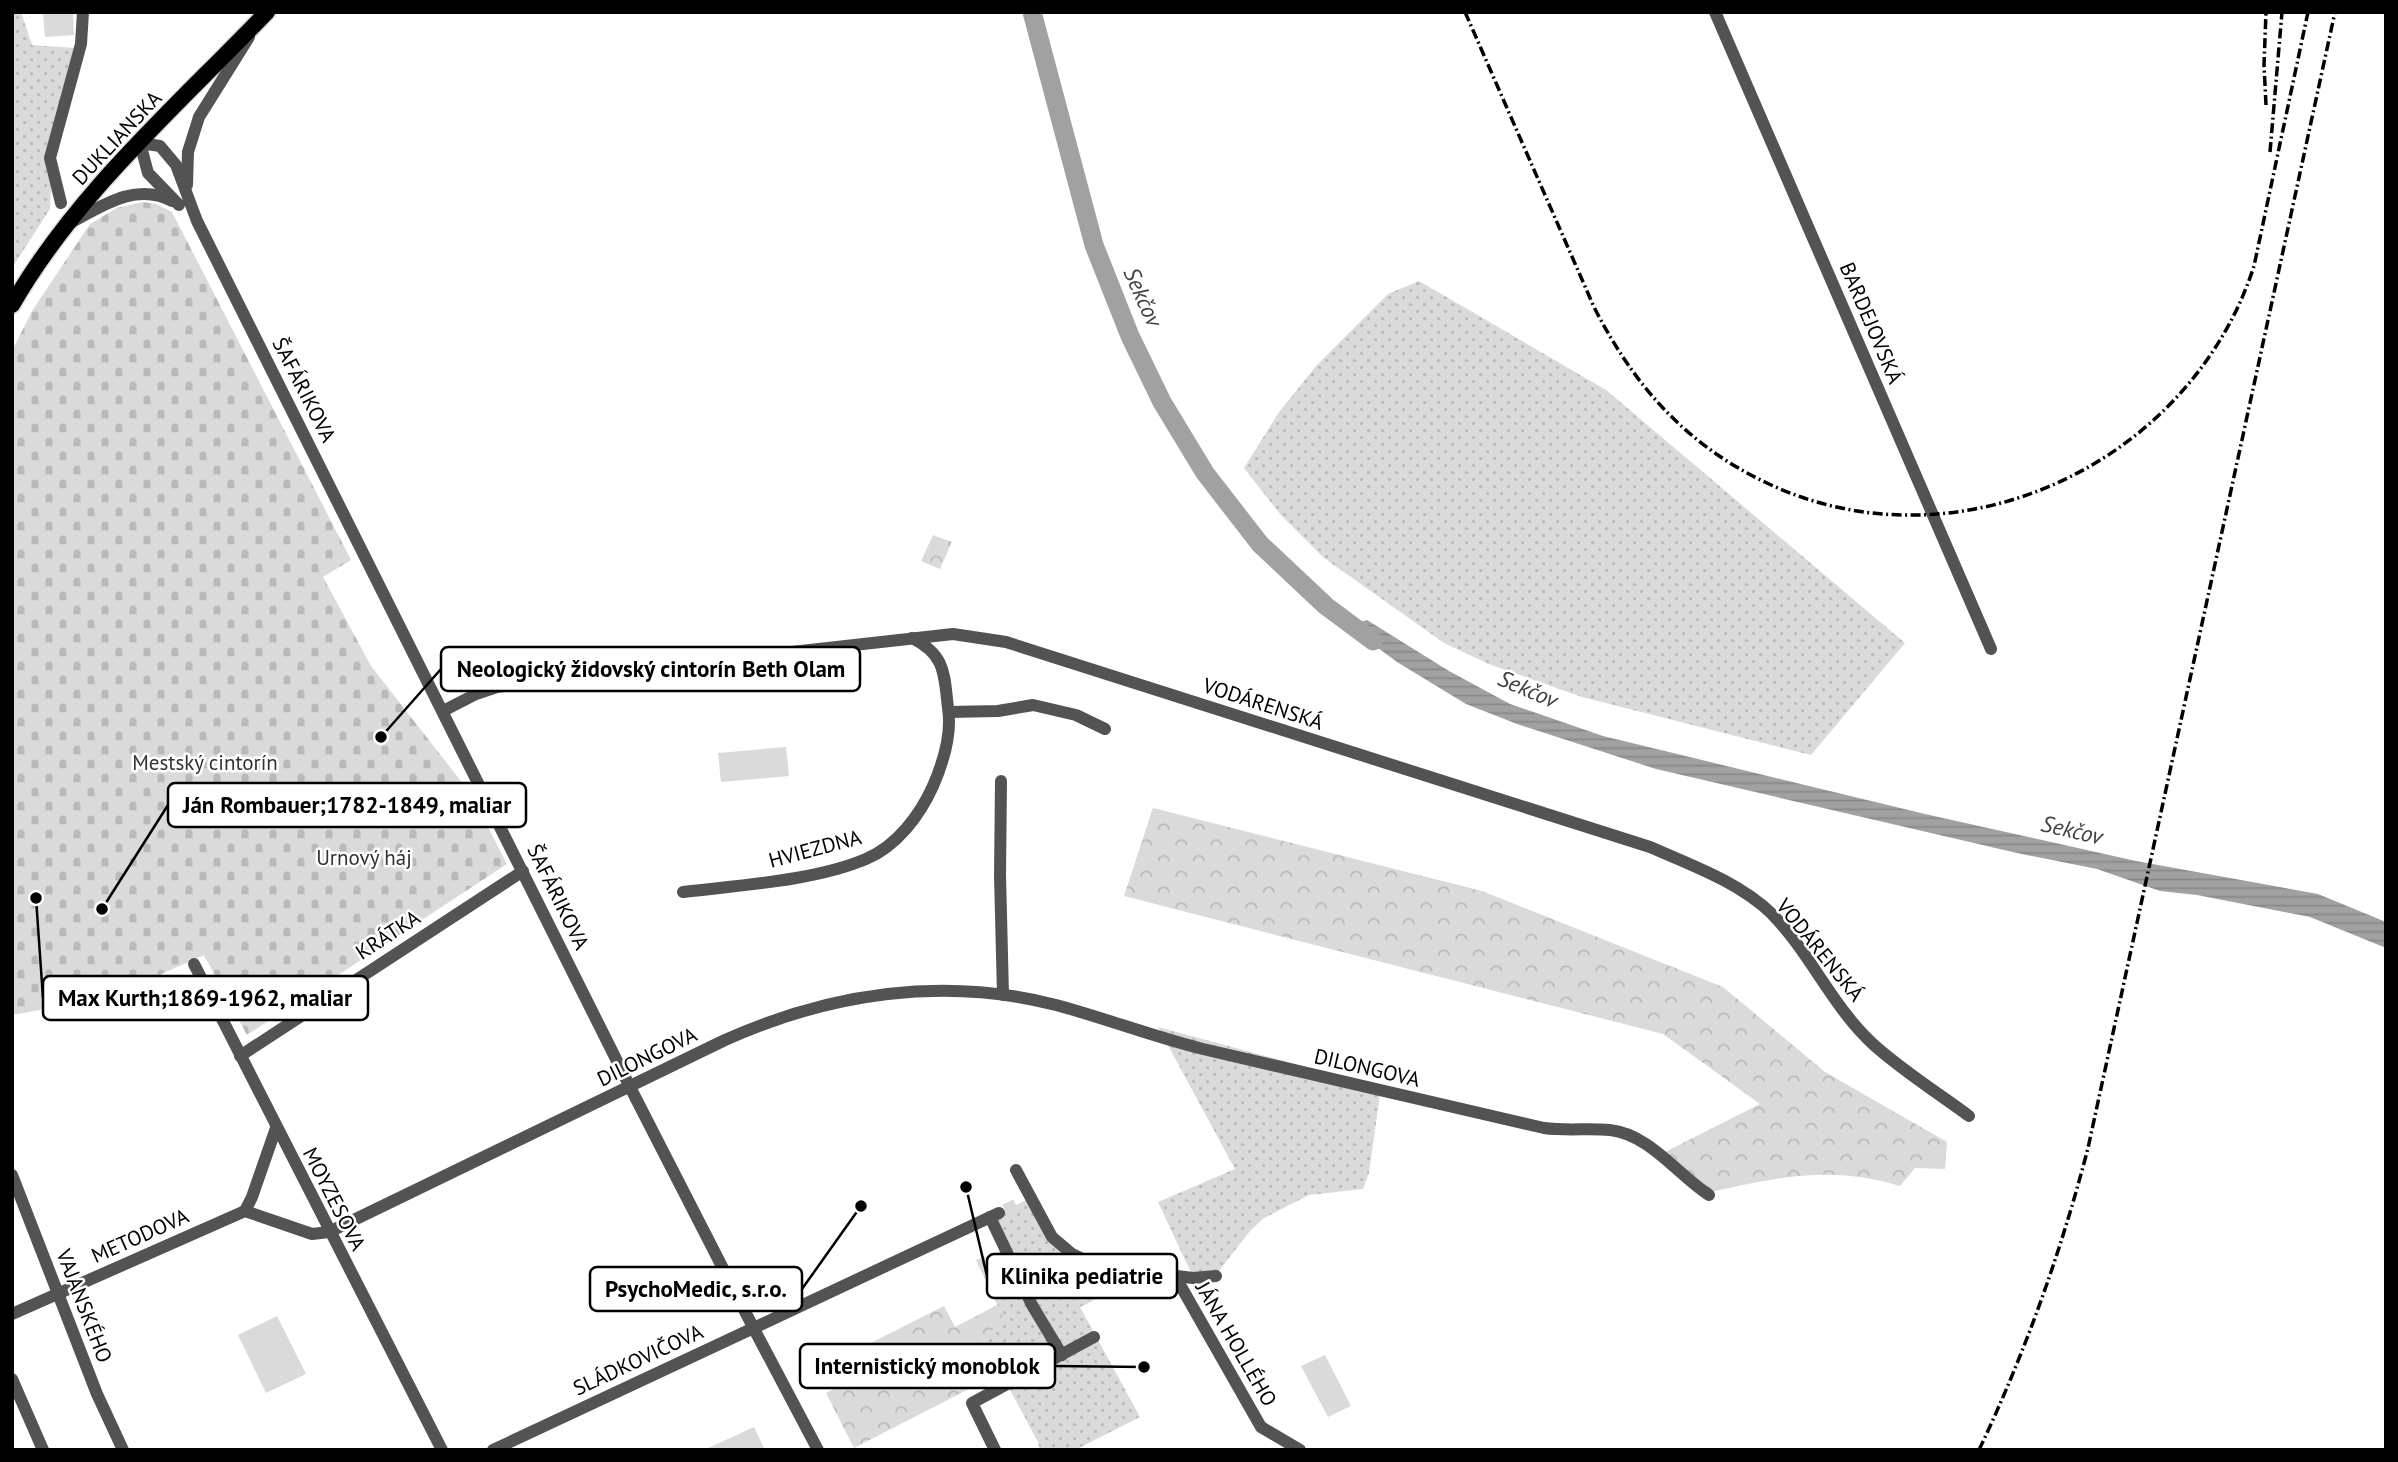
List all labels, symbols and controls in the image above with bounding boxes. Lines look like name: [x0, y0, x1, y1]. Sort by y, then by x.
street label: DUKLIANSKA: [66, 84, 168, 190]
street label: BARDEJOVSKÁ: [1834, 258, 1909, 388]
water label: Sekčov: [1118, 262, 1170, 333]
street label: ŠAFÁRIKOVA: [267, 333, 343, 447]
callout: Neologický židovský cintorín Beth Olam: [441, 647, 860, 691]
text: Neologický židovský cintorín Beth Olam: [457, 654, 845, 683]
water label: Sekčov: [1494, 663, 1564, 715]
street label: VODÁRENSKÁ: [1199, 671, 1327, 736]
park label: Mestský cintorín: [132, 749, 278, 776]
callout: Ján Rombauer;1782-1849, maliar: [168, 783, 526, 827]
text: Ján Rombauer;1782-1849, maliar: [182, 790, 512, 819]
water label: Sekčov: [2038, 808, 2107, 851]
street label: HVIEZDNA: [765, 823, 865, 874]
street label: ŠAFÁRIKOVA: [521, 840, 596, 955]
park label: Urnový háj: [316, 844, 412, 871]
street label: VODÁRENSKÁ: [1770, 892, 1871, 1007]
street label: KRÁTKA: [350, 903, 426, 965]
callout: Max Kurth;1869-1962, maliar: [43, 976, 368, 1020]
text: Max Kurth;1869-1962, maliar: [58, 983, 353, 1012]
street label: DILONGOVA: [592, 1020, 702, 1092]
street label: DILONGOVA: [1312, 1042, 1423, 1093]
street label: MOYZESOVA: [297, 1143, 372, 1256]
street label: METODOVA: [87, 1202, 193, 1269]
street label: VAJANSKÉHO: [50, 1244, 118, 1366]
callout: Klinika pediatrie: [987, 1254, 1177, 1298]
text: Klinika pediatrie: [1001, 1261, 1163, 1290]
callout: PsychoMedic, s.r.o.: [590, 1267, 802, 1311]
text: PsychoMedic, s.r.o.: [605, 1274, 787, 1303]
street label: JÁNA HOLLÉHO: [1189, 1276, 1283, 1411]
street label: SLÁDKOVIČOVA: [568, 1317, 708, 1401]
callout: Internistický monoblok: [800, 1344, 1055, 1388]
text: Internistický monoblok: [814, 1351, 1040, 1380]

